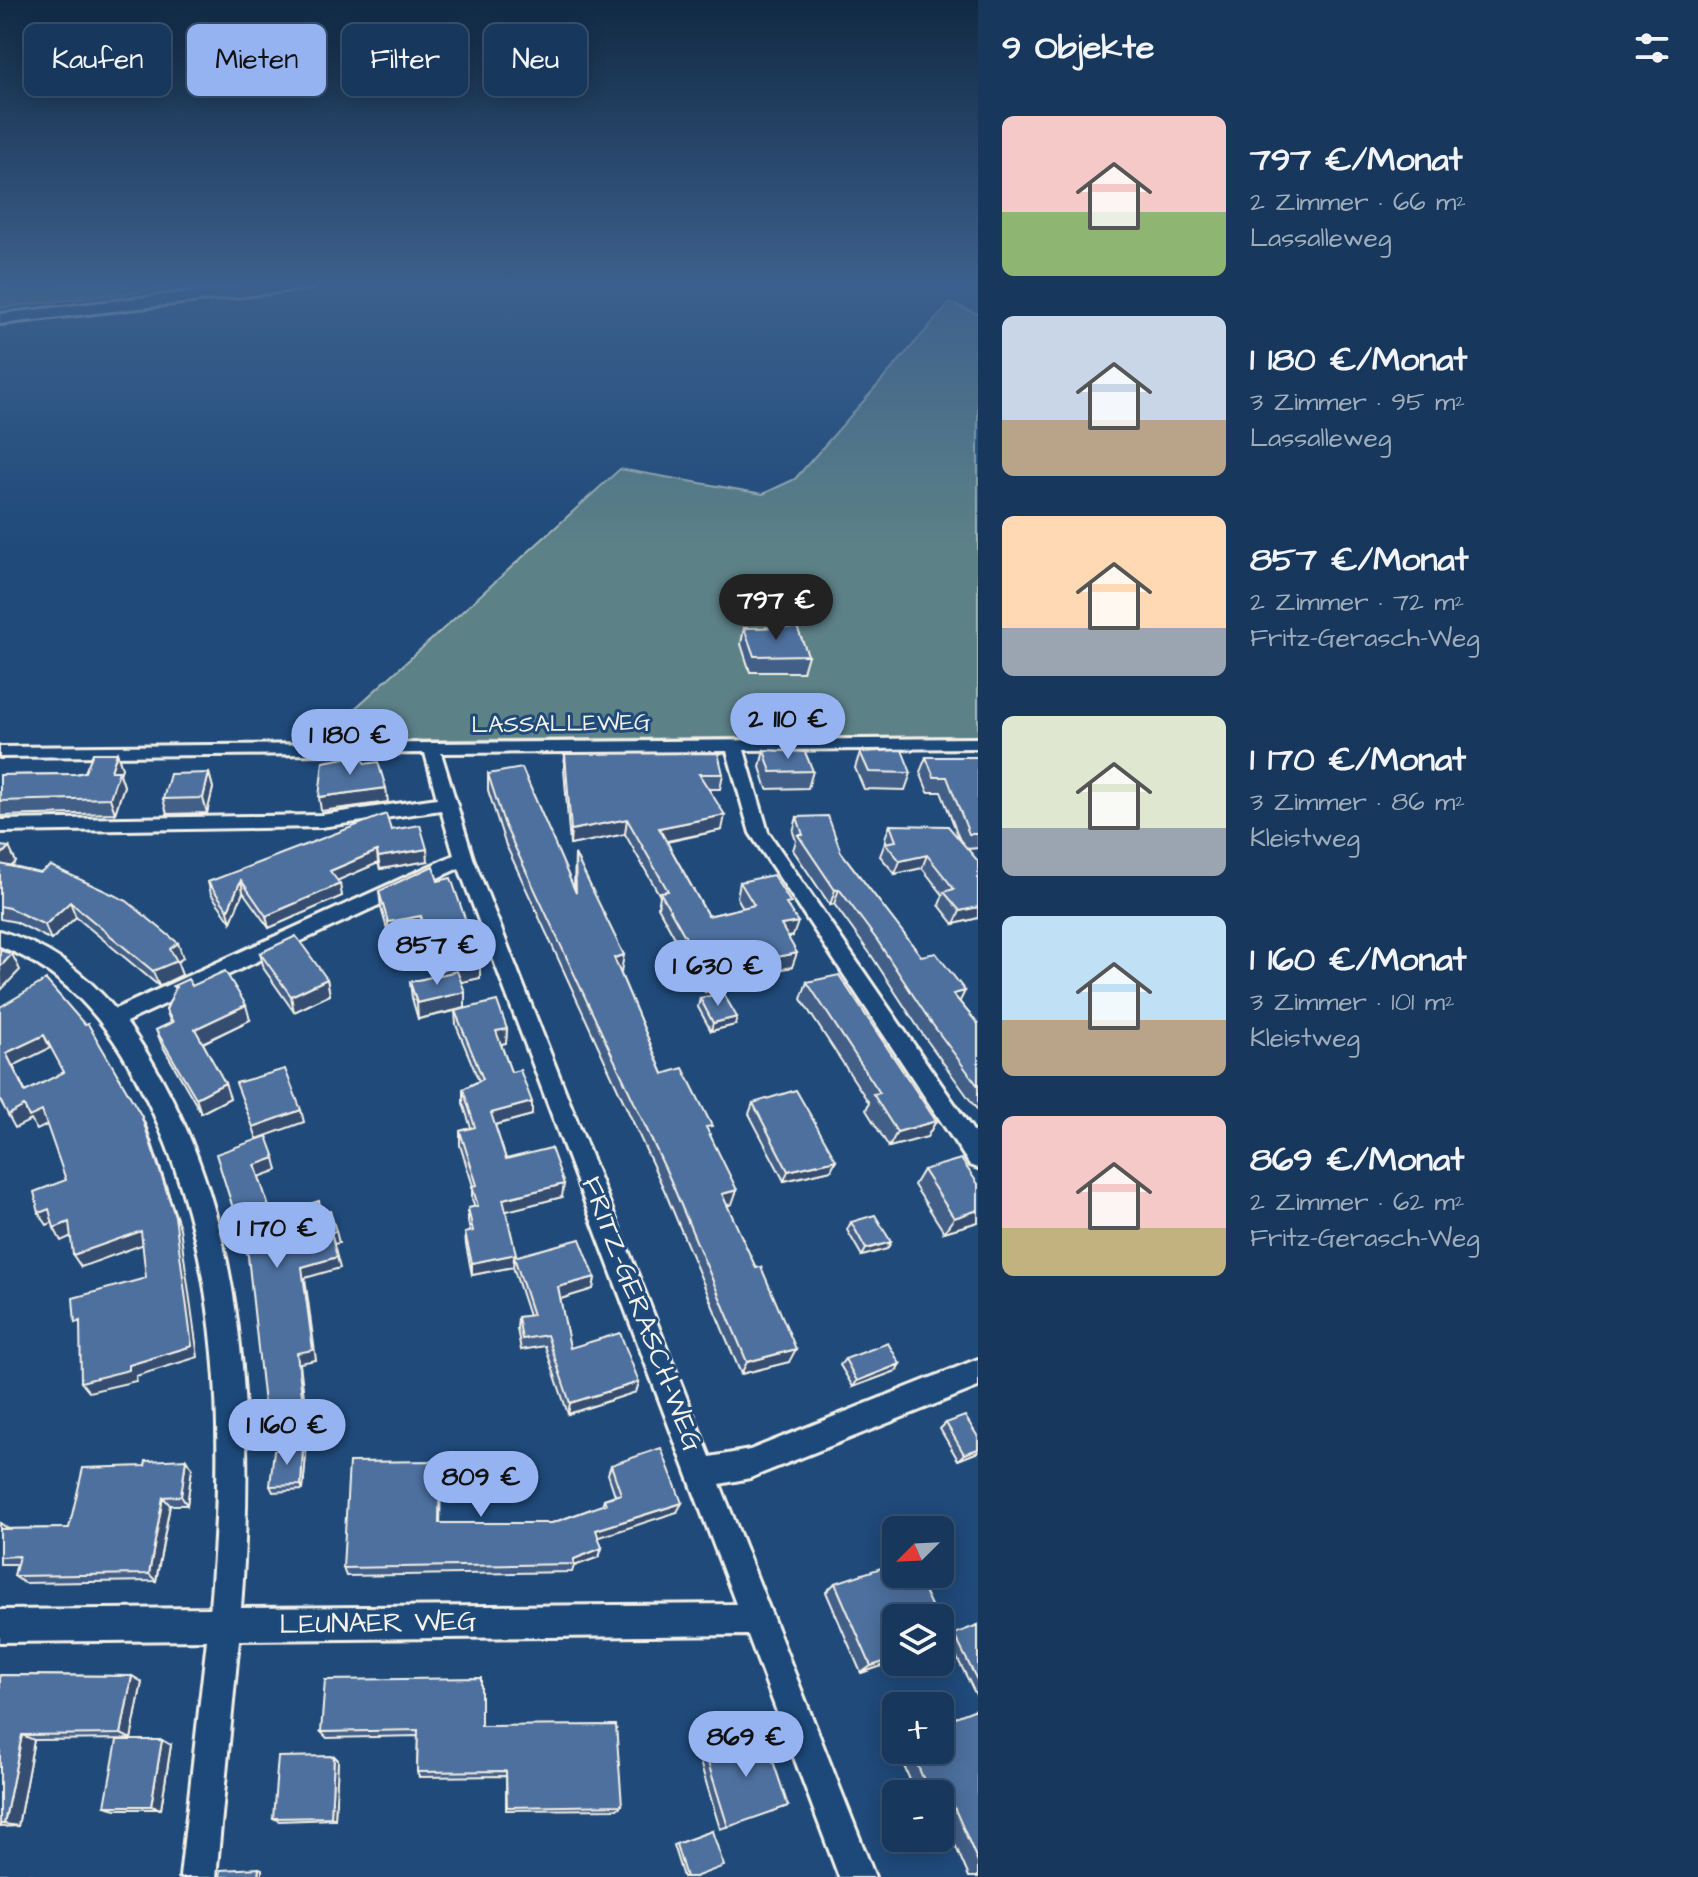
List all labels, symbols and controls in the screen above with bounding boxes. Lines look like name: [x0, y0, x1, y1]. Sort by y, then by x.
chip: Kaufen: [24, 24, 171, 96]
chip: Mieten: [187, 24, 326, 96]
chip: Filter: [342, 24, 468, 96]
chip: Neu: [484, 24, 587, 96]
text: 9 Objekte: [1002, 24, 1154, 72]
icon: filters: [1630, 26, 1674, 70]
text: 797 €/Monat: [1250, 136, 1463, 184]
icon: home: [1066, 148, 1162, 244]
text: 2 Zimmer · 66 m²: [1250, 184, 1466, 220]
text: Lassalleweg: [1250, 220, 1391, 256]
text: 1 180 €/Monat: [1250, 336, 1467, 384]
icon: home: [1066, 348, 1162, 444]
text: 3 Zimmer · 95 m²: [1250, 384, 1465, 420]
text: Lassalleweg: [1250, 420, 1391, 456]
text: 857 €/Monat: [1250, 536, 1468, 584]
icon: home: [1066, 548, 1162, 644]
pin: 797 €: [720, 574, 832, 642]
text: 797 €: [737, 582, 815, 618]
text: 2 Zimmer · 72 m²: [1250, 584, 1464, 620]
text: Fritz-Gerasch-Weg: [1250, 620, 1480, 656]
pin: 2 110 €: [714, 693, 862, 761]
text: 2 110 €: [748, 701, 828, 737]
street label: LASSALLEWEG: [471, 705, 651, 743]
pin: 1 180 €: [276, 709, 424, 777]
text: 1 180 €: [309, 717, 391, 753]
text: 1 170 €/Monat: [1250, 736, 1466, 784]
icon: home: [1066, 748, 1162, 844]
text: 3 Zimmer · 86 m²: [1250, 784, 1465, 820]
text: Kleistweg: [1250, 820, 1360, 856]
pin: 857 €: [381, 919, 493, 987]
text: 857 €: [396, 927, 478, 963]
text: 1 160 €/Monat: [1250, 936, 1466, 984]
pin: 1 630 €: [644, 940, 792, 1008]
text: 1 630 €: [673, 948, 763, 984]
icon: home: [1066, 948, 1162, 1044]
text: 3 Zimmer · 101 m²: [1250, 984, 1455, 1020]
text: Kleistweg: [1250, 1020, 1360, 1056]
text: 869 €/Monat: [1250, 1136, 1464, 1184]
icon: home: [1066, 1148, 1162, 1244]
street label: FRITZ-GERASCH-WEG: [572, 1171, 712, 1457]
text: 2 Zimmer · 62 m²: [1250, 1184, 1465, 1220]
pin: 1 170 €: [203, 1202, 351, 1270]
text: 1 170 €: [237, 1210, 317, 1246]
text: Fritz-Gerasch-Weg: [1250, 1220, 1480, 1256]
pin: 1 160 €: [213, 1399, 361, 1467]
text: 1 160 €: [247, 1407, 327, 1443]
pin: 809 €: [425, 1451, 537, 1519]
text: 809 €: [441, 1459, 521, 1495]
north arrow: [882, 1516, 954, 1588]
map controls: [882, 1516, 954, 1852]
street label: LEUNAER WEG: [279, 1602, 477, 1644]
button: layers: [882, 1604, 954, 1676]
button: +: [882, 1692, 954, 1764]
pin: 869 €: [690, 1711, 802, 1779]
text: 869 €: [706, 1719, 786, 1755]
button: −: [882, 1780, 954, 1852]

